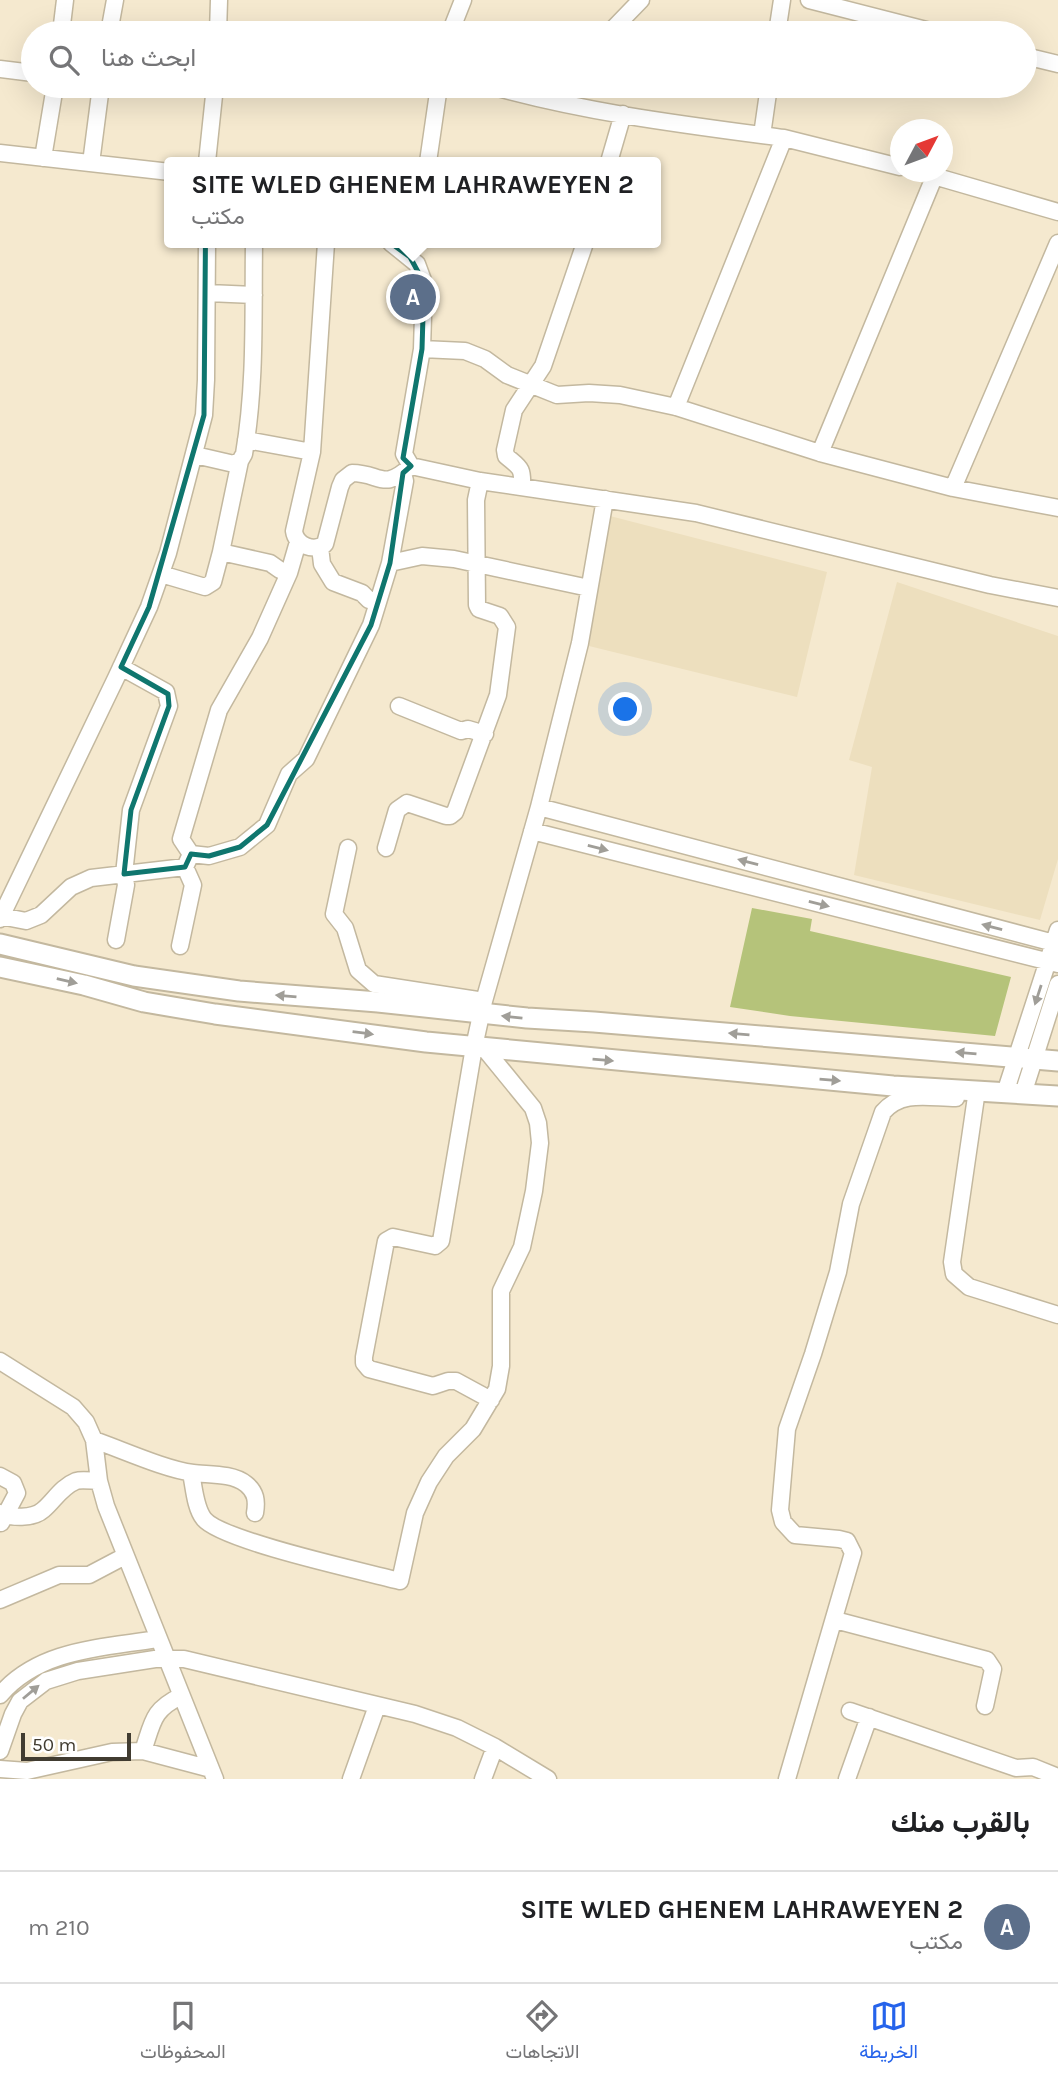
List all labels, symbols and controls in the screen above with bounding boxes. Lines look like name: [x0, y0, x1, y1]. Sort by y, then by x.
search box: [21, 21, 1037, 98]
icon: search: [45, 41, 83, 79]
text: ابحث هنا: [101, 42, 196, 73]
north arrow: [890, 119, 953, 182]
popup: [164, 157, 661, 248]
text: SITE WLED GHENEM LAHRAWEYEN 2: [191, 169, 634, 200]
text: مكتب: [191, 203, 245, 230]
pin: A: [390, 271, 436, 323]
your location: [608, 692, 642, 726]
one-way arrow: [588, 843, 610, 854]
one-way arrow: [738, 857, 759, 867]
one-way arrow: [808, 899, 830, 910]
one-way arrow: [981, 921, 1003, 932]
one-way arrow: [56, 976, 78, 987]
one-way arrow: [1032, 985, 1042, 1006]
one-way arrow: [274, 990, 296, 1001]
one-way arrow: [501, 1011, 523, 1022]
one-way arrow: [352, 1028, 374, 1039]
one-way arrow: [728, 1028, 750, 1039]
one-way arrow: [954, 1047, 976, 1058]
one-way arrow: [592, 1054, 614, 1065]
one-way arrow: [819, 1075, 841, 1086]
one-way arrow: [22, 1684, 40, 1700]
scale bar: [21, 1730, 131, 1762]
text: 50 m: [32, 1734, 76, 1756]
text: بالقرب منك: [891, 1804, 1030, 1840]
text: SITE WLED GHENEM LAHRAWEYEN 2: [520, 1894, 963, 1925]
text: 210 m: [28, 1914, 90, 1941]
text: A: [1000, 1914, 1014, 1941]
text: مكتب: [909, 1928, 963, 1955]
tab: المحفوظات: [140, 1997, 226, 2068]
tab: الاتجاهات: [506, 1997, 579, 2068]
tab: الخريطة: [859, 1997, 918, 2068]

